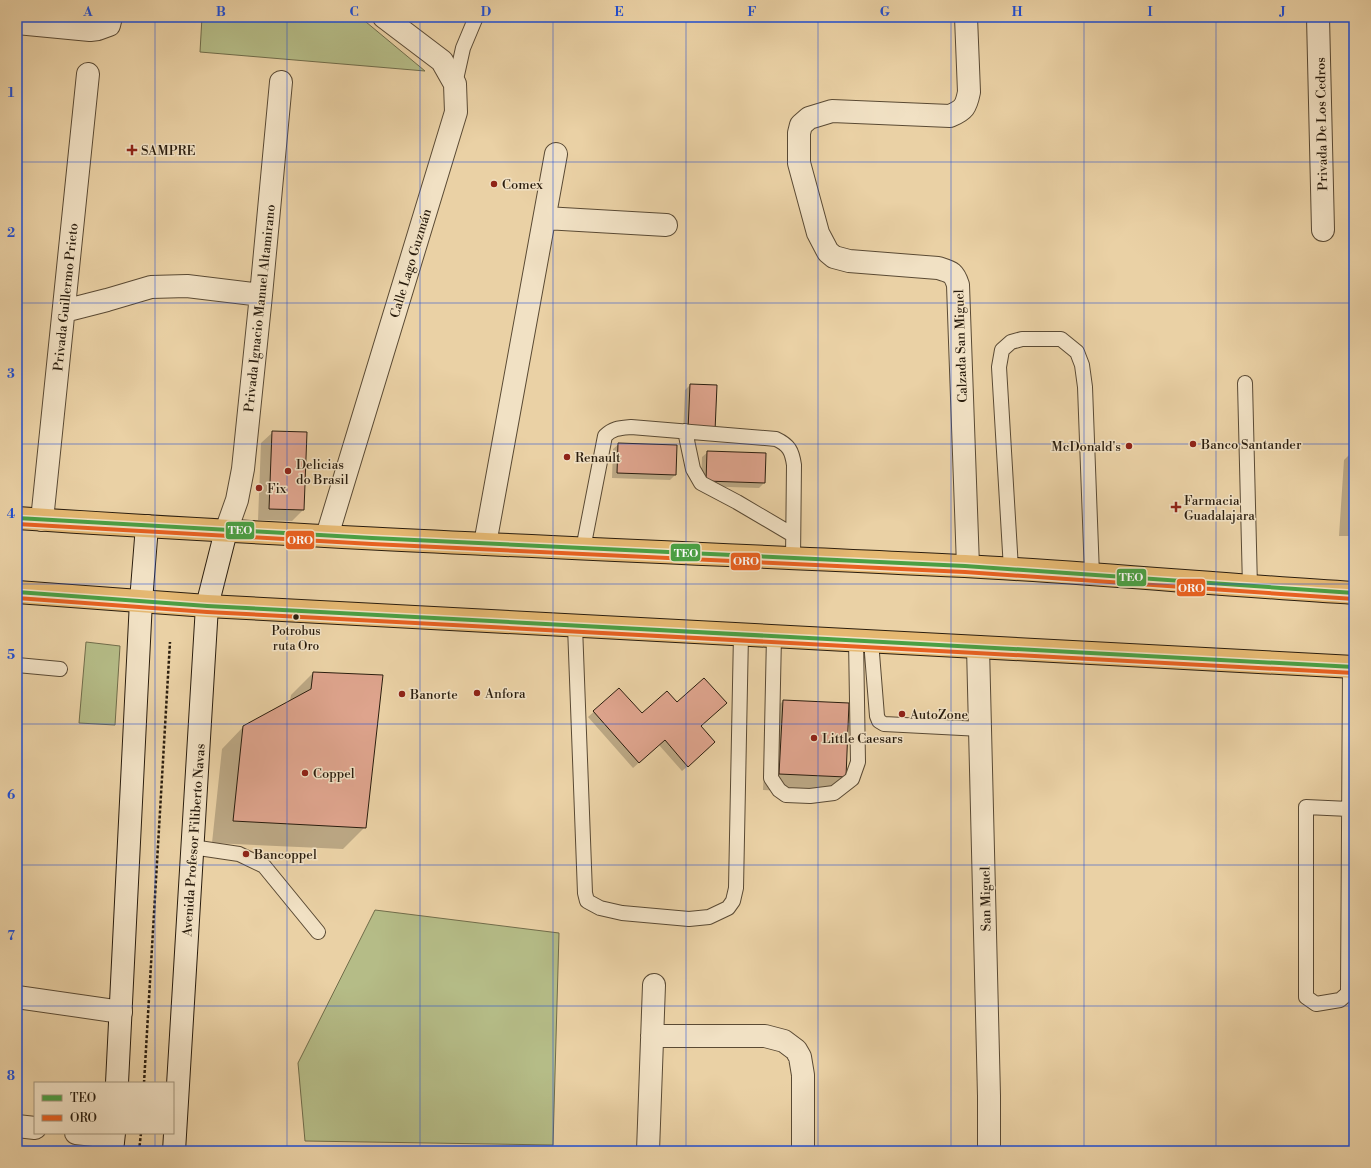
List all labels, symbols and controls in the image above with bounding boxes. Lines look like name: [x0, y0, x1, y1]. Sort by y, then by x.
text: A: [82, 4, 93, 20]
text: B: [216, 4, 226, 20]
text: C: [349, 4, 359, 20]
text: D: [481, 4, 491, 20]
text: E: [614, 4, 624, 20]
text: F: [747, 4, 757, 20]
text: G: [880, 4, 891, 20]
text: H: [1012, 4, 1023, 20]
text: I: [1147, 4, 1153, 20]
text: J: [1278, 4, 1286, 20]
street label: Privada De Los Cedros: [1313, 57, 1331, 191]
text: 1: [8, 85, 15, 101]
place label: SAMPRE: [141, 143, 196, 159]
marker: SAMPRE: [126, 144, 138, 156]
place label: Comex: [502, 177, 543, 193]
marker: Comex: [489, 179, 499, 189]
street label: Privada Ignacio Manuel Altamirano: [241, 203, 279, 413]
street label: Calle Lago Guzmán: [387, 207, 435, 320]
street label: Privada Guillermo Prieto: [50, 222, 82, 372]
text: 2: [7, 225, 15, 241]
street label: Calzada San Miguel: [951, 289, 971, 403]
text: 3: [7, 366, 15, 382]
place label: Banco Santander: [1200, 437, 1302, 453]
place label: McDonald's: [1051, 439, 1121, 455]
marker: Banco Santander: [1188, 439, 1198, 449]
marker: McDonald's: [1124, 441, 1134, 451]
place label: Renault: [575, 450, 621, 466]
marker: Renault: [562, 452, 572, 462]
place label: Delicias do Brasil: [296, 457, 349, 488]
marker: Delicias do Brasil: [283, 466, 293, 476]
place label: Fix: [267, 481, 287, 497]
marker: Fix: [254, 483, 264, 493]
place label: Farmacia Guadalajara: [1184, 493, 1255, 524]
marker: Farmacia Guadalajara: [1171, 502, 1181, 512]
text: 4: [7, 506, 16, 522]
line badge: TEO: [225, 521, 255, 540]
text: TEO: [228, 524, 252, 538]
line badge: ORO: [285, 530, 315, 550]
text: ORO: [287, 534, 313, 548]
line badge: TEO: [670, 543, 701, 562]
text: TEO: [674, 547, 698, 561]
line badge: ORO: [730, 552, 761, 571]
text: ORO: [733, 555, 759, 569]
line badge: TEO: [1116, 568, 1147, 587]
text: TEO: [1119, 571, 1143, 585]
line badge: ORO: [1176, 578, 1206, 597]
text: ORO: [1178, 582, 1204, 596]
marker: Potrobus ruta Oro: [291, 612, 301, 622]
place label: Potrobus ruta Oro: [271, 624, 321, 654]
text: 5: [7, 647, 15, 663]
place label: Anfora: [484, 686, 526, 702]
place label: Banorte: [409, 687, 458, 703]
marker: Anfora: [472, 688, 482, 698]
marker: Banorte: [397, 689, 407, 699]
place label: AutoZone: [909, 707, 968, 723]
marker: AutoZone: [897, 709, 907, 719]
place label: Little Caesars: [822, 731, 903, 747]
marker: Little Caesars: [809, 733, 819, 743]
street label: Avenida Profesor Filiberto Navas: [179, 743, 209, 938]
place label: Coppel: [313, 766, 355, 782]
marker: Coppel: [300, 768, 310, 778]
text: 6: [7, 787, 15, 803]
place label: Bancoppel: [253, 847, 317, 863]
marker: Bancoppel: [241, 849, 251, 859]
street label: San Miguel: [977, 866, 995, 932]
text: 7: [7, 928, 15, 944]
text: 8: [7, 1068, 15, 1084]
legend: [34, 1082, 174, 1134]
text: TEO: [70, 1091, 96, 1106]
text: ORO: [70, 1111, 97, 1126]

